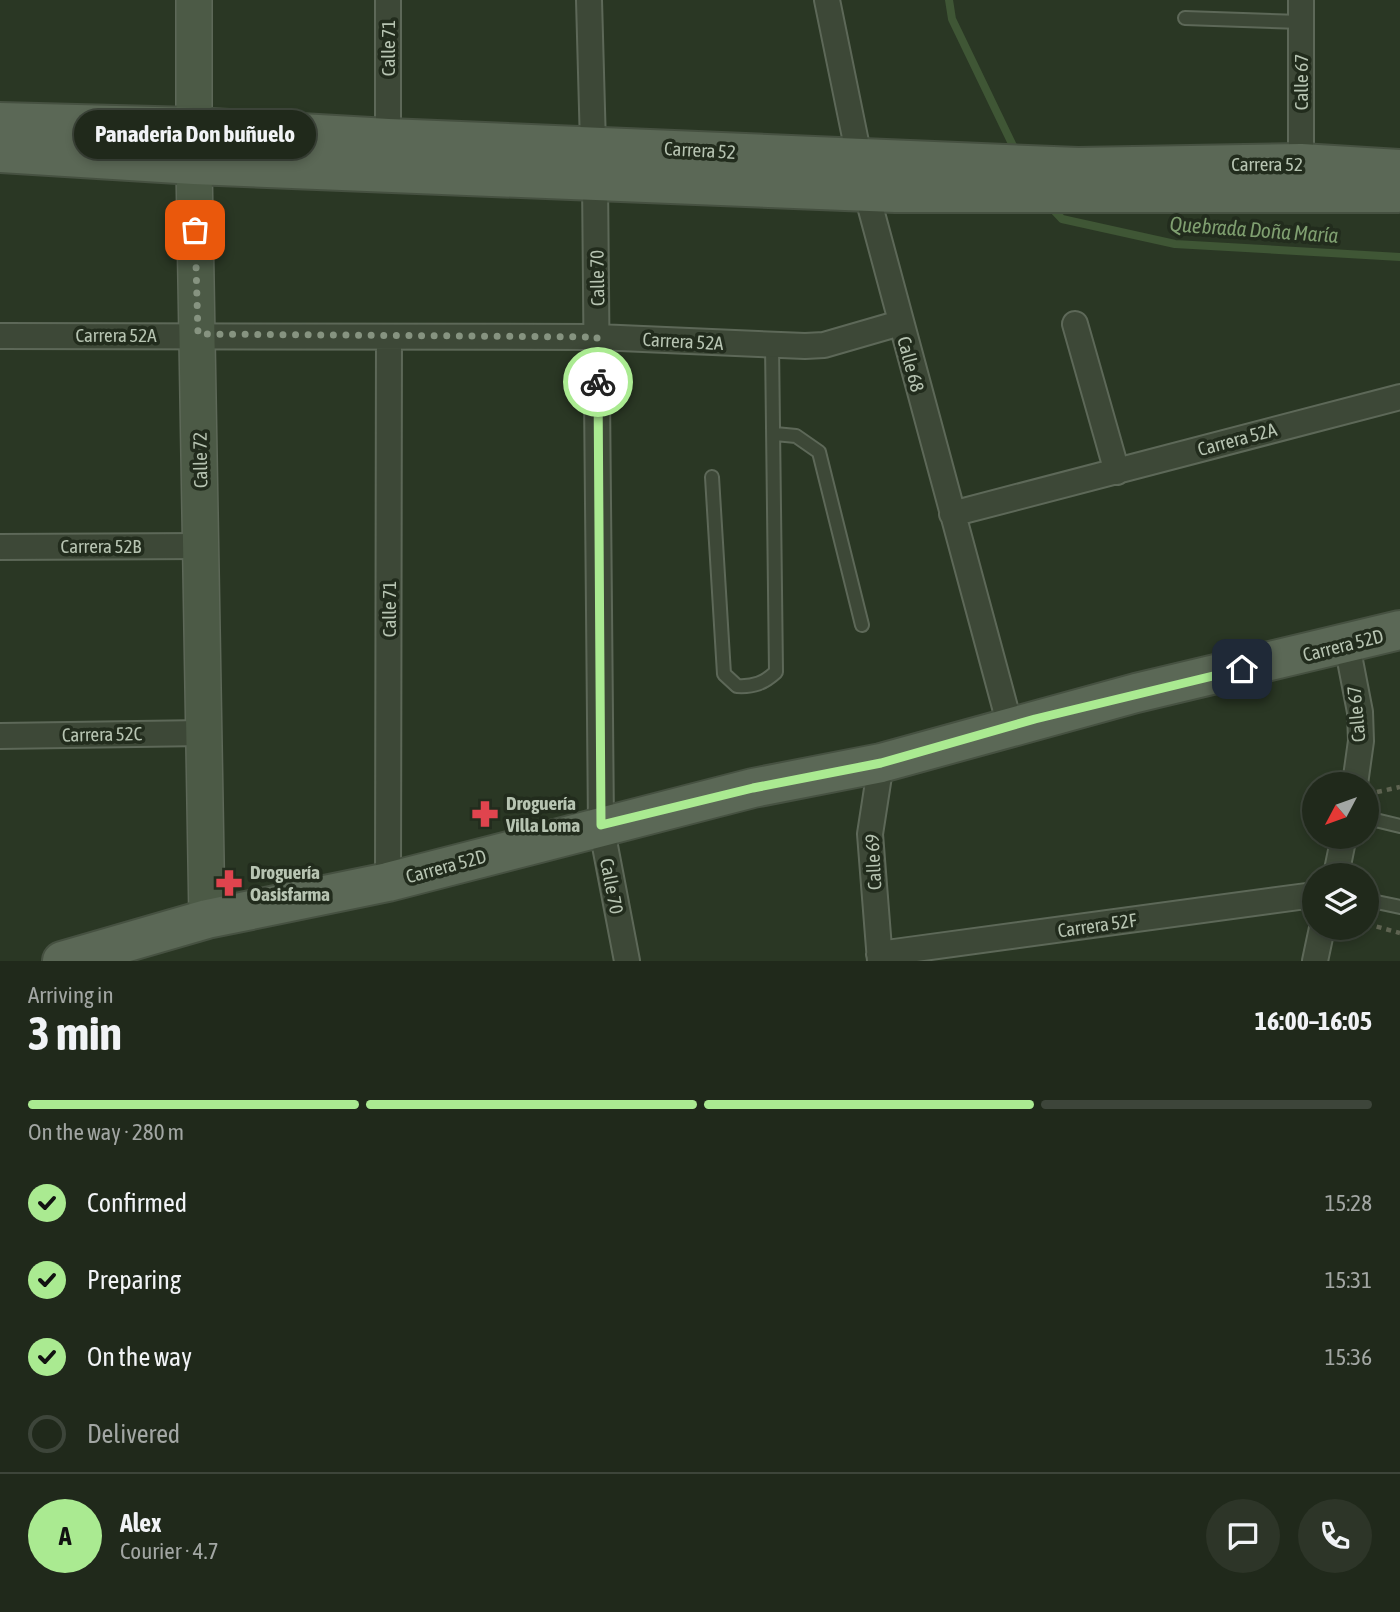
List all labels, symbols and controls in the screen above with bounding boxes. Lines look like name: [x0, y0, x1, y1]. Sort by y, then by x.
street label: Calle 71: [377, 20, 399, 76]
street label: Calle 67: [1290, 54, 1312, 110]
callout: Panaderia Don buñuelo: [74, 111, 316, 160]
text: Panaderia Don buñuelo: [95, 121, 295, 147]
street label: Carrera 52: [664, 137, 736, 163]
street label: Carrera 52: [1231, 153, 1303, 175]
pin: [165, 200, 225, 260]
icon: bag: [176, 211, 214, 249]
water label: Quebrada Doña María: [1169, 211, 1339, 247]
street label: Calle 70: [586, 250, 608, 306]
street label: Carrera 52A: [75, 324, 157, 346]
street label: Carrera 52A: [642, 328, 725, 354]
street label: Calle 68: [893, 334, 929, 394]
courier: [563, 347, 633, 417]
icon: bike: [579, 363, 617, 401]
street label: Carrera 52A: [1195, 418, 1280, 460]
street label: Calle 72: [189, 432, 211, 488]
street label: Carrera 52B: [61, 535, 141, 557]
street label: Calle 71: [378, 581, 400, 637]
street label: Carrera 52D: [1300, 624, 1386, 666]
pin: [1212, 639, 1272, 699]
icon: home: [1223, 650, 1261, 688]
street label: Calle 67: [1343, 685, 1369, 743]
street label: Carrera 52C: [62, 722, 143, 746]
north arrow: [1302, 772, 1379, 849]
map controls: [1302, 772, 1379, 940]
place label: Droguería Villa Loma: [505, 792, 580, 836]
pharmacy icon: Droguería Villa Loma: [470, 799, 500, 829]
street label: Calle 69: [861, 833, 885, 891]
street label: Carrera 52D: [403, 845, 489, 887]
street label: Calle 70: [596, 856, 628, 916]
place label: Droguería Oasisfarma: [250, 861, 330, 905]
button: layers: [1302, 863, 1379, 940]
pharmacy icon: Droguería Oasisfarma: [214, 868, 244, 898]
street label: Carrera 52F: [1056, 909, 1138, 941]
text: Arriving in: [28, 982, 114, 1008]
text: 16:00–16:05: [1255, 1006, 1372, 1036]
text: 3 min: [28, 1007, 122, 1060]
text: On the way · 280 m: [28, 1119, 184, 1145]
icon: check: [28, 1184, 66, 1222]
text: Confirmed: [87, 1188, 187, 1218]
text: 15:28: [1325, 1190, 1372, 1216]
icon: check: [28, 1261, 66, 1299]
text: Preparing: [87, 1265, 181, 1295]
text: 15:31: [1325, 1267, 1372, 1293]
icon: check: [28, 1338, 66, 1376]
text: On the way: [87, 1342, 192, 1372]
text: 15:36: [1325, 1344, 1372, 1370]
text: Delivered: [87, 1419, 180, 1449]
button: chat: [1206, 1499, 1280, 1573]
button: phone: [1298, 1499, 1372, 1573]
text: Alex: [120, 1508, 161, 1538]
text: A: [59, 1521, 71, 1551]
text: Courier · 4.7: [120, 1538, 219, 1564]

